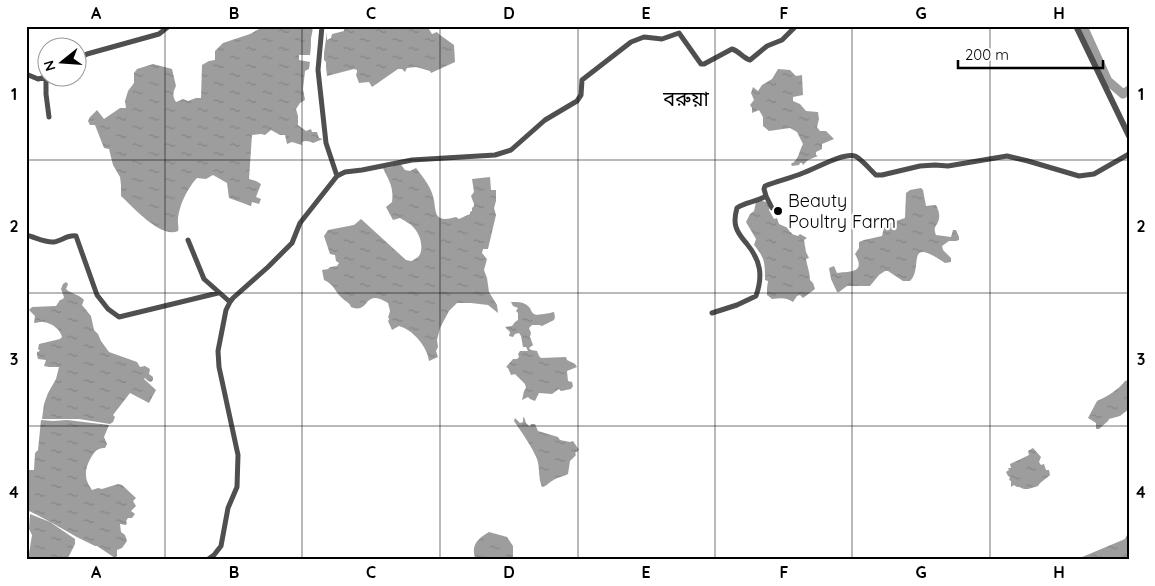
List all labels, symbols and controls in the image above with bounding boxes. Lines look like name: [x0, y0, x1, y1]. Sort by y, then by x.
text: A: [91, 3, 102, 23]
text: B: [229, 3, 239, 23]
text: C: [366, 3, 376, 23]
text: D: [503, 3, 515, 23]
text: E: [641, 3, 651, 23]
text: F: [780, 3, 789, 23]
text: G: [915, 3, 927, 23]
text: H: [1053, 3, 1065, 23]
north arrow: [38, 38, 88, 88]
scale bar: [958, 38, 1102, 70]
text: 200 m: [965, 45, 1009, 64]
text: N: [39, 58, 60, 73]
text: 1: [11, 84, 17, 104]
text: 1: [1138, 84, 1144, 104]
district label: বরুয়া: [662, 86, 709, 111]
place label: Beauty Poultry Farm: [788, 189, 896, 233]
marker: Beauty Poultry Farm: [772, 205, 784, 217]
text: 2: [9, 216, 19, 236]
text: 2: [1136, 216, 1146, 236]
text: 3: [10, 349, 18, 369]
text: 3: [1137, 349, 1145, 369]
text: 4: [9, 482, 19, 502]
text: 4: [1136, 482, 1146, 502]
text: A: [91, 562, 102, 582]
text: B: [229, 562, 239, 582]
text: C: [366, 562, 376, 582]
text: D: [503, 562, 515, 582]
text: E: [641, 562, 651, 582]
text: F: [780, 562, 789, 582]
text: G: [915, 562, 927, 582]
text: H: [1053, 562, 1065, 582]

